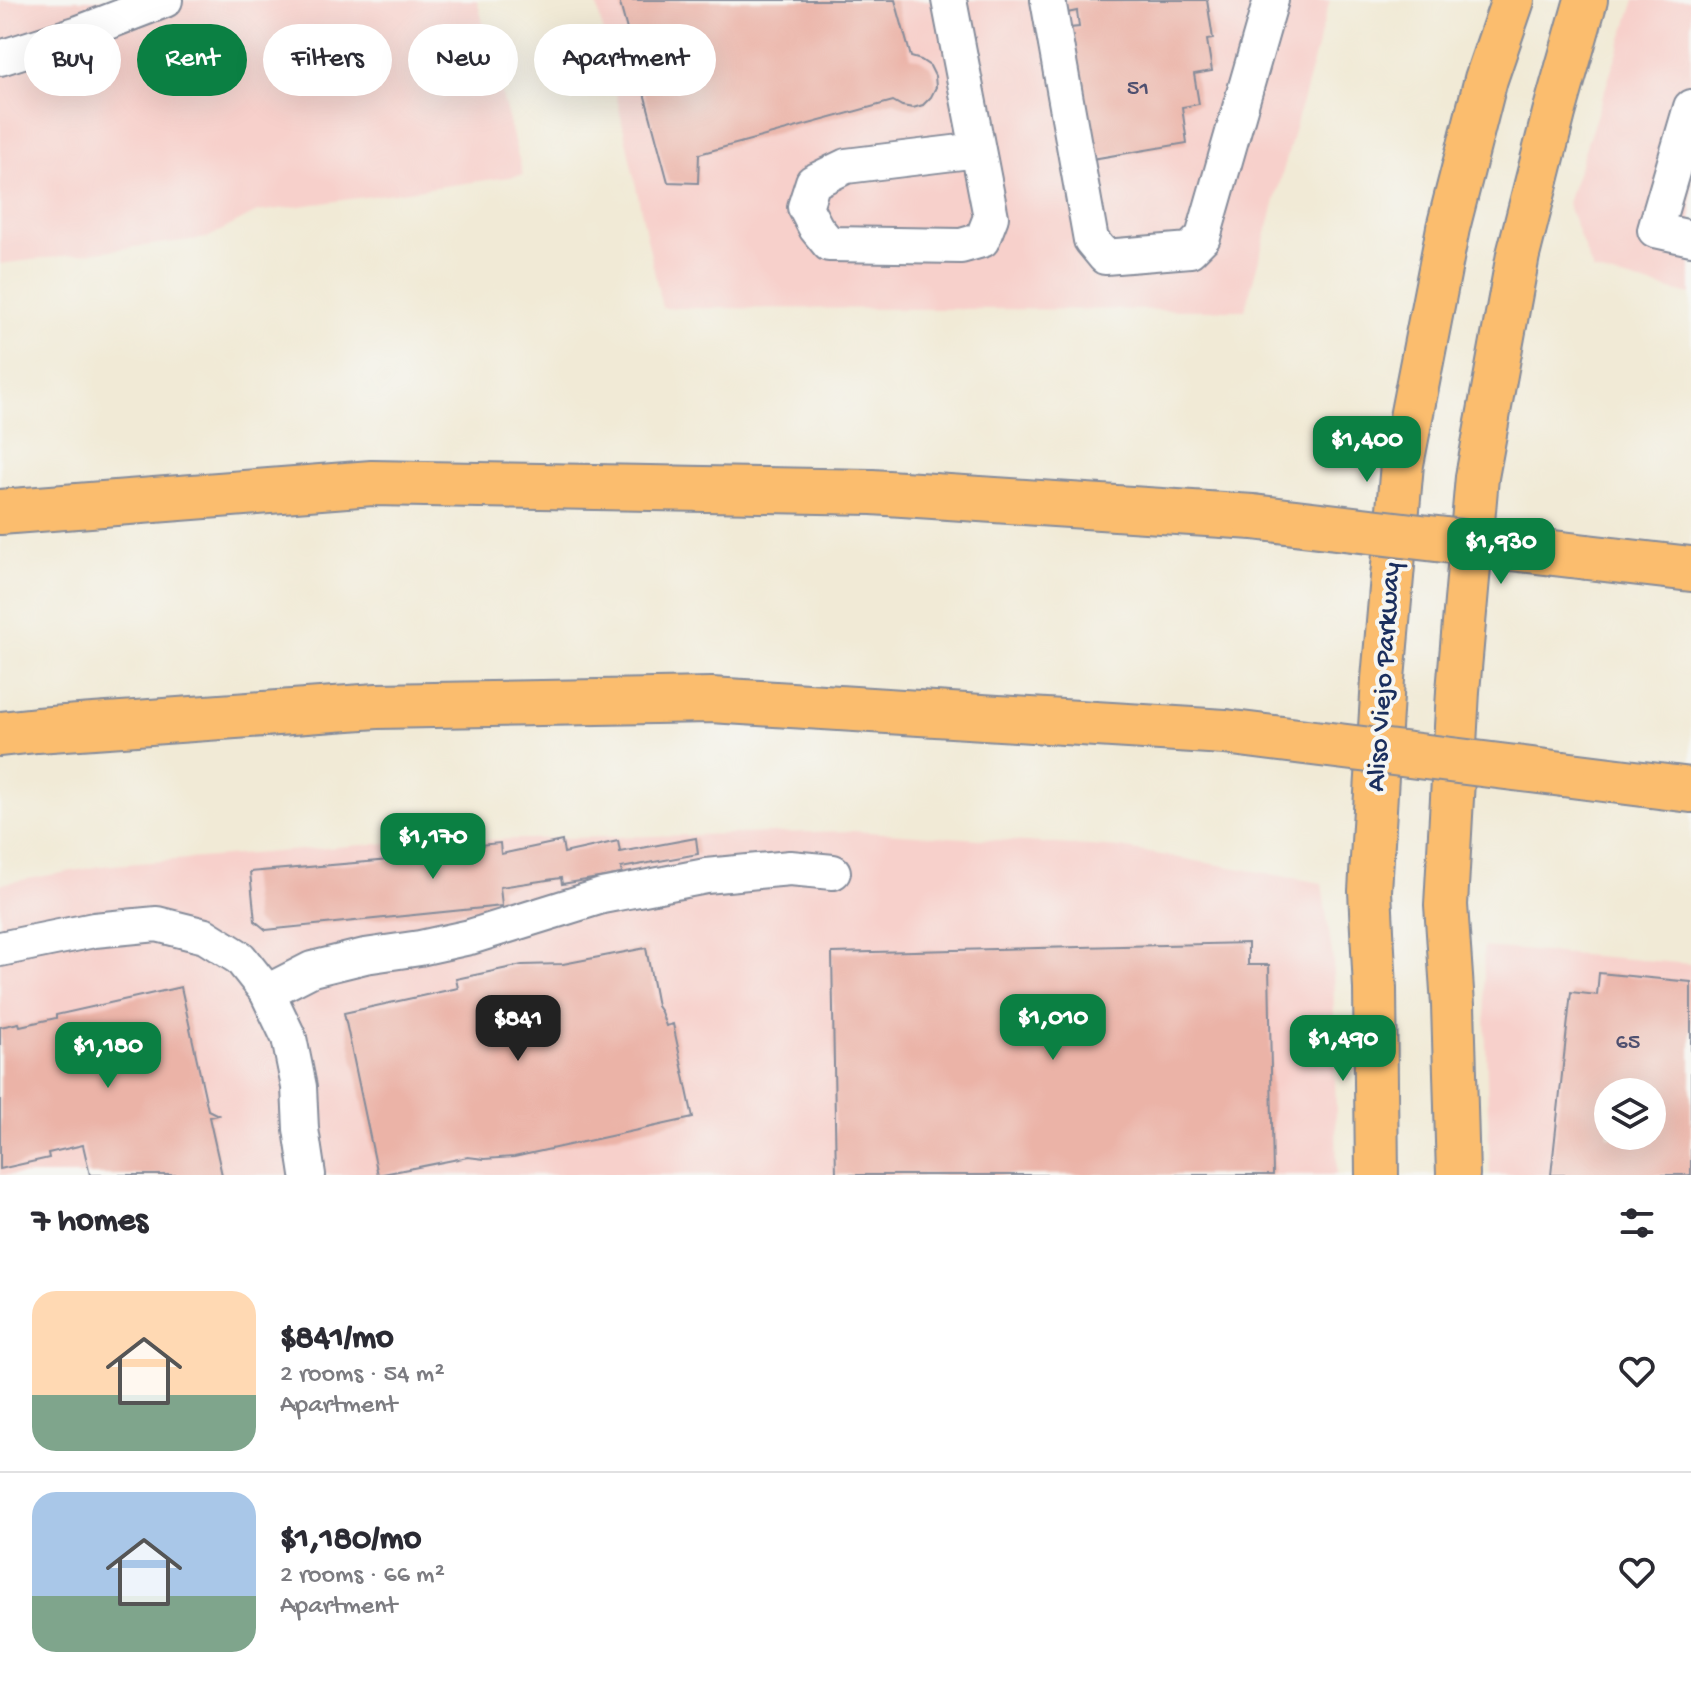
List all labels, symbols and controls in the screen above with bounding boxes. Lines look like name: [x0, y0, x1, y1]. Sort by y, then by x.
chip: Buy: [24, 24, 121, 96]
chip: Rent: [137, 24, 247, 96]
chip: Filters: [263, 24, 392, 96]
chip: New: [408, 24, 518, 96]
chip: Apartment: [534, 24, 716, 96]
house number: 51: [1127, 75, 1149, 104]
pin: $1,400: [1302, 416, 1432, 484]
text: $1,400: [1331, 426, 1403, 457]
pin: $1,930: [1436, 518, 1566, 586]
text: $1,930: [1465, 528, 1537, 559]
street label: Aliso Viejo Parkway: [1361, 561, 1409, 793]
pin: $1,170: [368, 813, 498, 881]
text: $1,170: [398, 823, 468, 854]
pin: $1,010: [988, 994, 1118, 1062]
pin: $841: [471, 995, 565, 1063]
text: $1,010: [1018, 1004, 1088, 1035]
text: $841: [494, 1005, 542, 1036]
pin: $1,490: [1278, 1015, 1408, 1083]
pin: $1,180: [43, 1022, 173, 1090]
text: $1,490: [1308, 1025, 1378, 1056]
house number: 65: [1616, 1029, 1640, 1058]
text: $1,180: [73, 1032, 143, 1063]
map controls: [1594, 1078, 1666, 1150]
button: layers: [1594, 1078, 1666, 1150]
icon: filters: [1615, 1201, 1659, 1245]
text: 7 homes: [32, 1203, 148, 1243]
text: $841/mo: [280, 1320, 394, 1360]
icon: home: [96, 1323, 192, 1419]
icon: heart: [1615, 1349, 1659, 1393]
text: 2 rooms · 54 m²: [280, 1360, 445, 1391]
text: Apartment: [280, 1391, 397, 1422]
text: $1,180/mo: [280, 1521, 421, 1561]
icon: home: [96, 1524, 192, 1620]
icon: heart: [1615, 1550, 1659, 1594]
text: 2 rooms · 66 m²: [280, 1561, 445, 1592]
text: Apartment: [280, 1592, 397, 1623]

